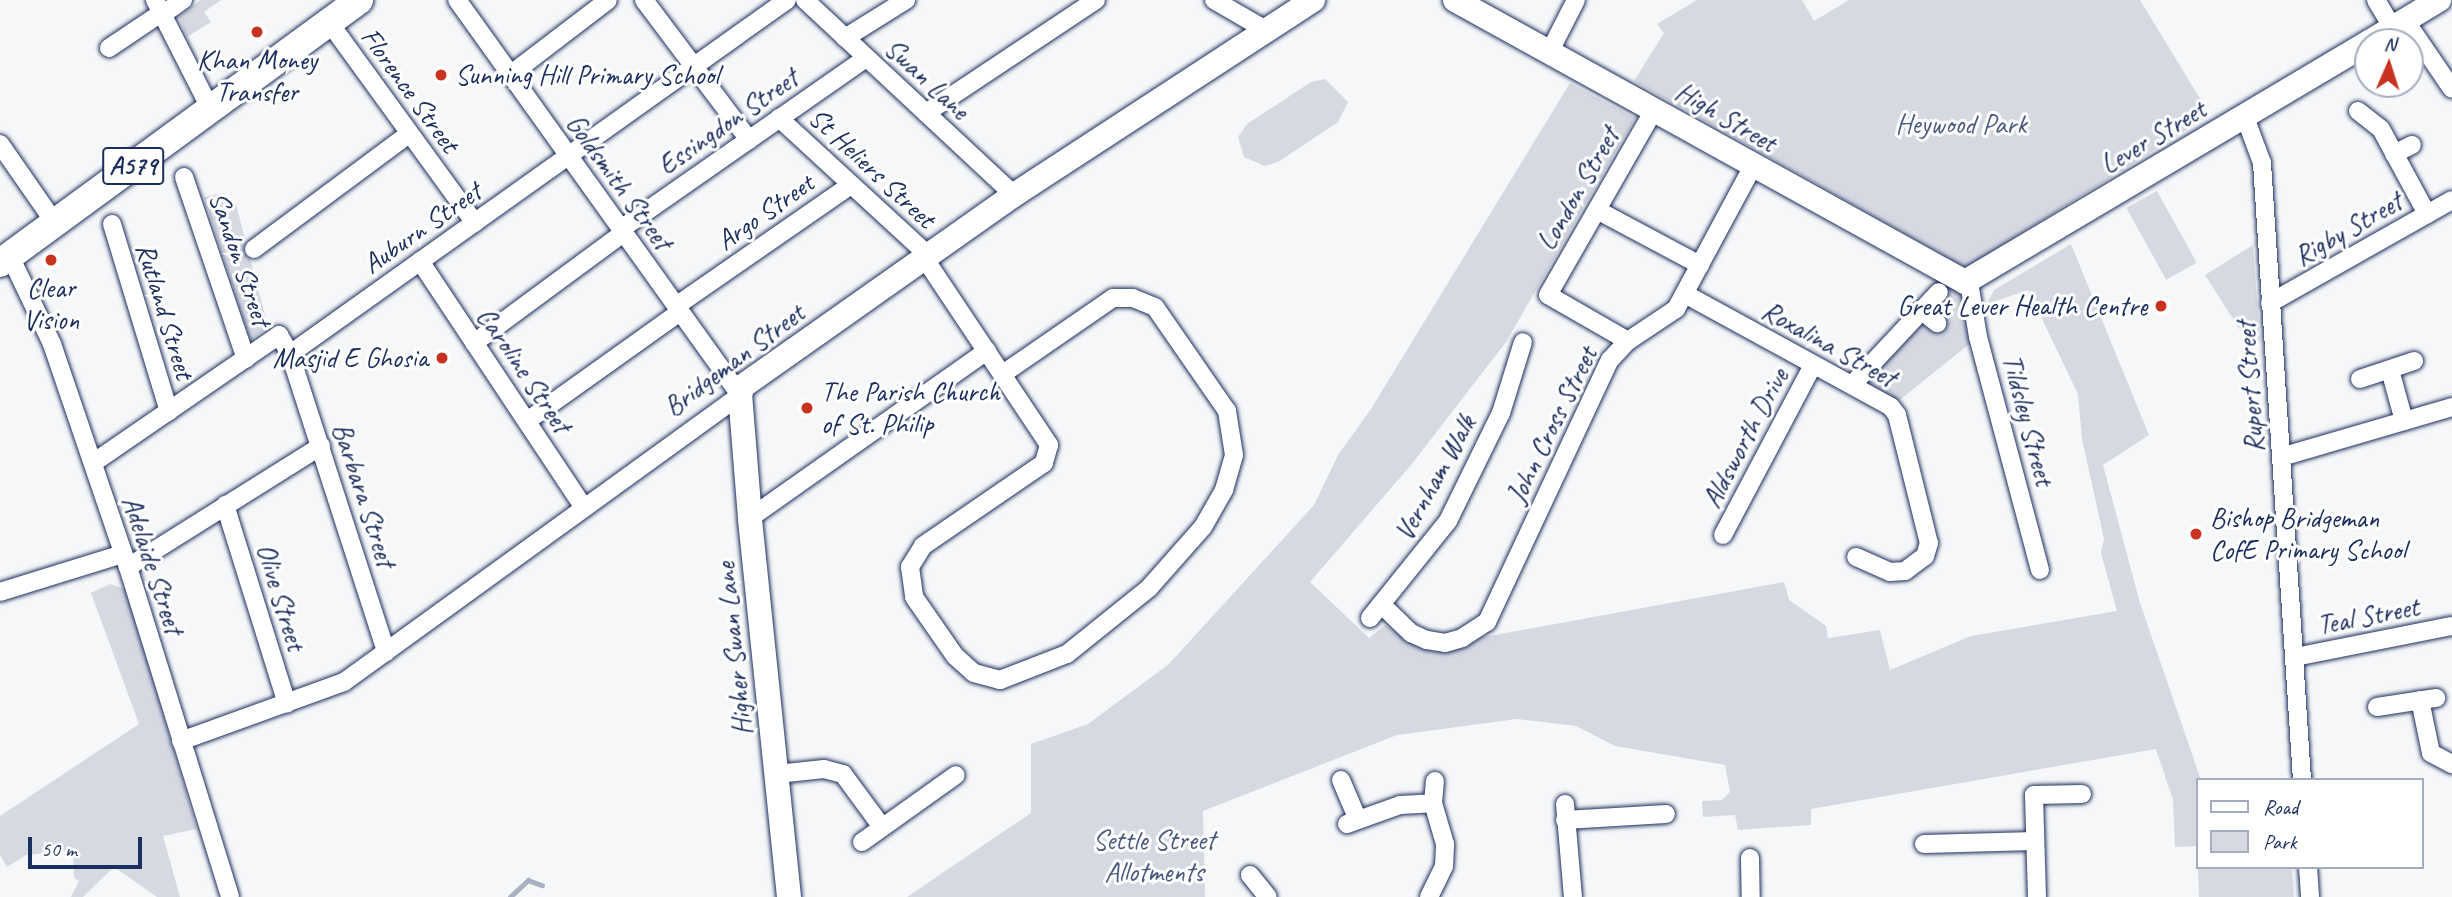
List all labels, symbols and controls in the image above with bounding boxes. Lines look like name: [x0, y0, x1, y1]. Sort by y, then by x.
street label: Florence Street: [353, 21, 467, 159]
marker: Khan Money Transfer: [249, 24, 265, 40]
north arrow: [2354, 28, 2424, 98]
street label: Swan Lane: [877, 31, 977, 127]
text: N: [2383, 32, 2396, 56]
place label: Khan Money Transfer: [197, 43, 317, 109]
place label: Sunning Hill Primary School: [455, 58, 719, 92]
street label: Essingdon Street: [652, 62, 804, 182]
marker: Sunning Hill Primary School: [433, 67, 449, 83]
street label: High Street: [1669, 75, 1783, 159]
street label: Lever Street: [2094, 92, 2212, 182]
street label: St Heliers Street: [801, 101, 943, 235]
park label: Heywood Park: [1896, 107, 2026, 141]
street label: Goldsmith Street: [559, 108, 679, 256]
street label: London Street: [1530, 122, 1626, 256]
road number: A579: [102, 144, 164, 188]
street label: Argo Street: [710, 166, 820, 258]
street label: Auburn Street: [356, 175, 488, 281]
street label: Rigby Street: [2288, 185, 2408, 273]
street label: Sandon Street: [201, 188, 279, 330]
street label: Rutland Street: [128, 239, 202, 383]
marker: Clear Vision: [43, 252, 59, 268]
place label: Clear Vision: [23, 271, 79, 337]
place label: Great Lever Health Centre: [1898, 289, 2147, 323]
street label: Roxalina Street: [1756, 293, 1902, 395]
street label: Bridgeman Street: [657, 296, 811, 424]
marker: Great Lever Health Centre: [2153, 298, 2169, 314]
street label: Caroline Street: [470, 301, 578, 439]
street label: Rupert Street: [2229, 320, 2271, 454]
place label: Masjid E Ghosia: [273, 341, 428, 375]
street label: John Cross Street: [1500, 341, 1604, 509]
marker: Masjid E Ghosia: [434, 350, 450, 366]
street label: Tildsley Street: [1994, 351, 2062, 489]
street label: Aldsworth Drive: [1694, 363, 1796, 513]
place label: The Parish Church of St. Philip: [821, 375, 1002, 441]
marker: The Parish Church of St. Philip: [799, 400, 815, 416]
street label: Vernham Walk: [1387, 409, 1483, 547]
street label: Barbara Street: [325, 419, 403, 571]
street label: Adelaide Street: [115, 492, 191, 638]
place label: Bishop Bridgeman CofE Primary School: [2210, 501, 2406, 567]
marker: Bishop Bridgeman CofE Primary School: [2188, 526, 2204, 542]
street label: Olive Street: [249, 539, 313, 655]
street label: Higher Swan Lane: [708, 560, 760, 738]
street label: Teal Street: [2314, 590, 2422, 642]
legend: [2196, 778, 2424, 869]
text: Road: [2263, 794, 2298, 820]
park label: Settle Street Allotments: [1093, 823, 1215, 889]
scale bar: [32, 824, 145, 868]
text: Park: [2263, 829, 2296, 855]
text: 50 m: [41, 836, 77, 862]

